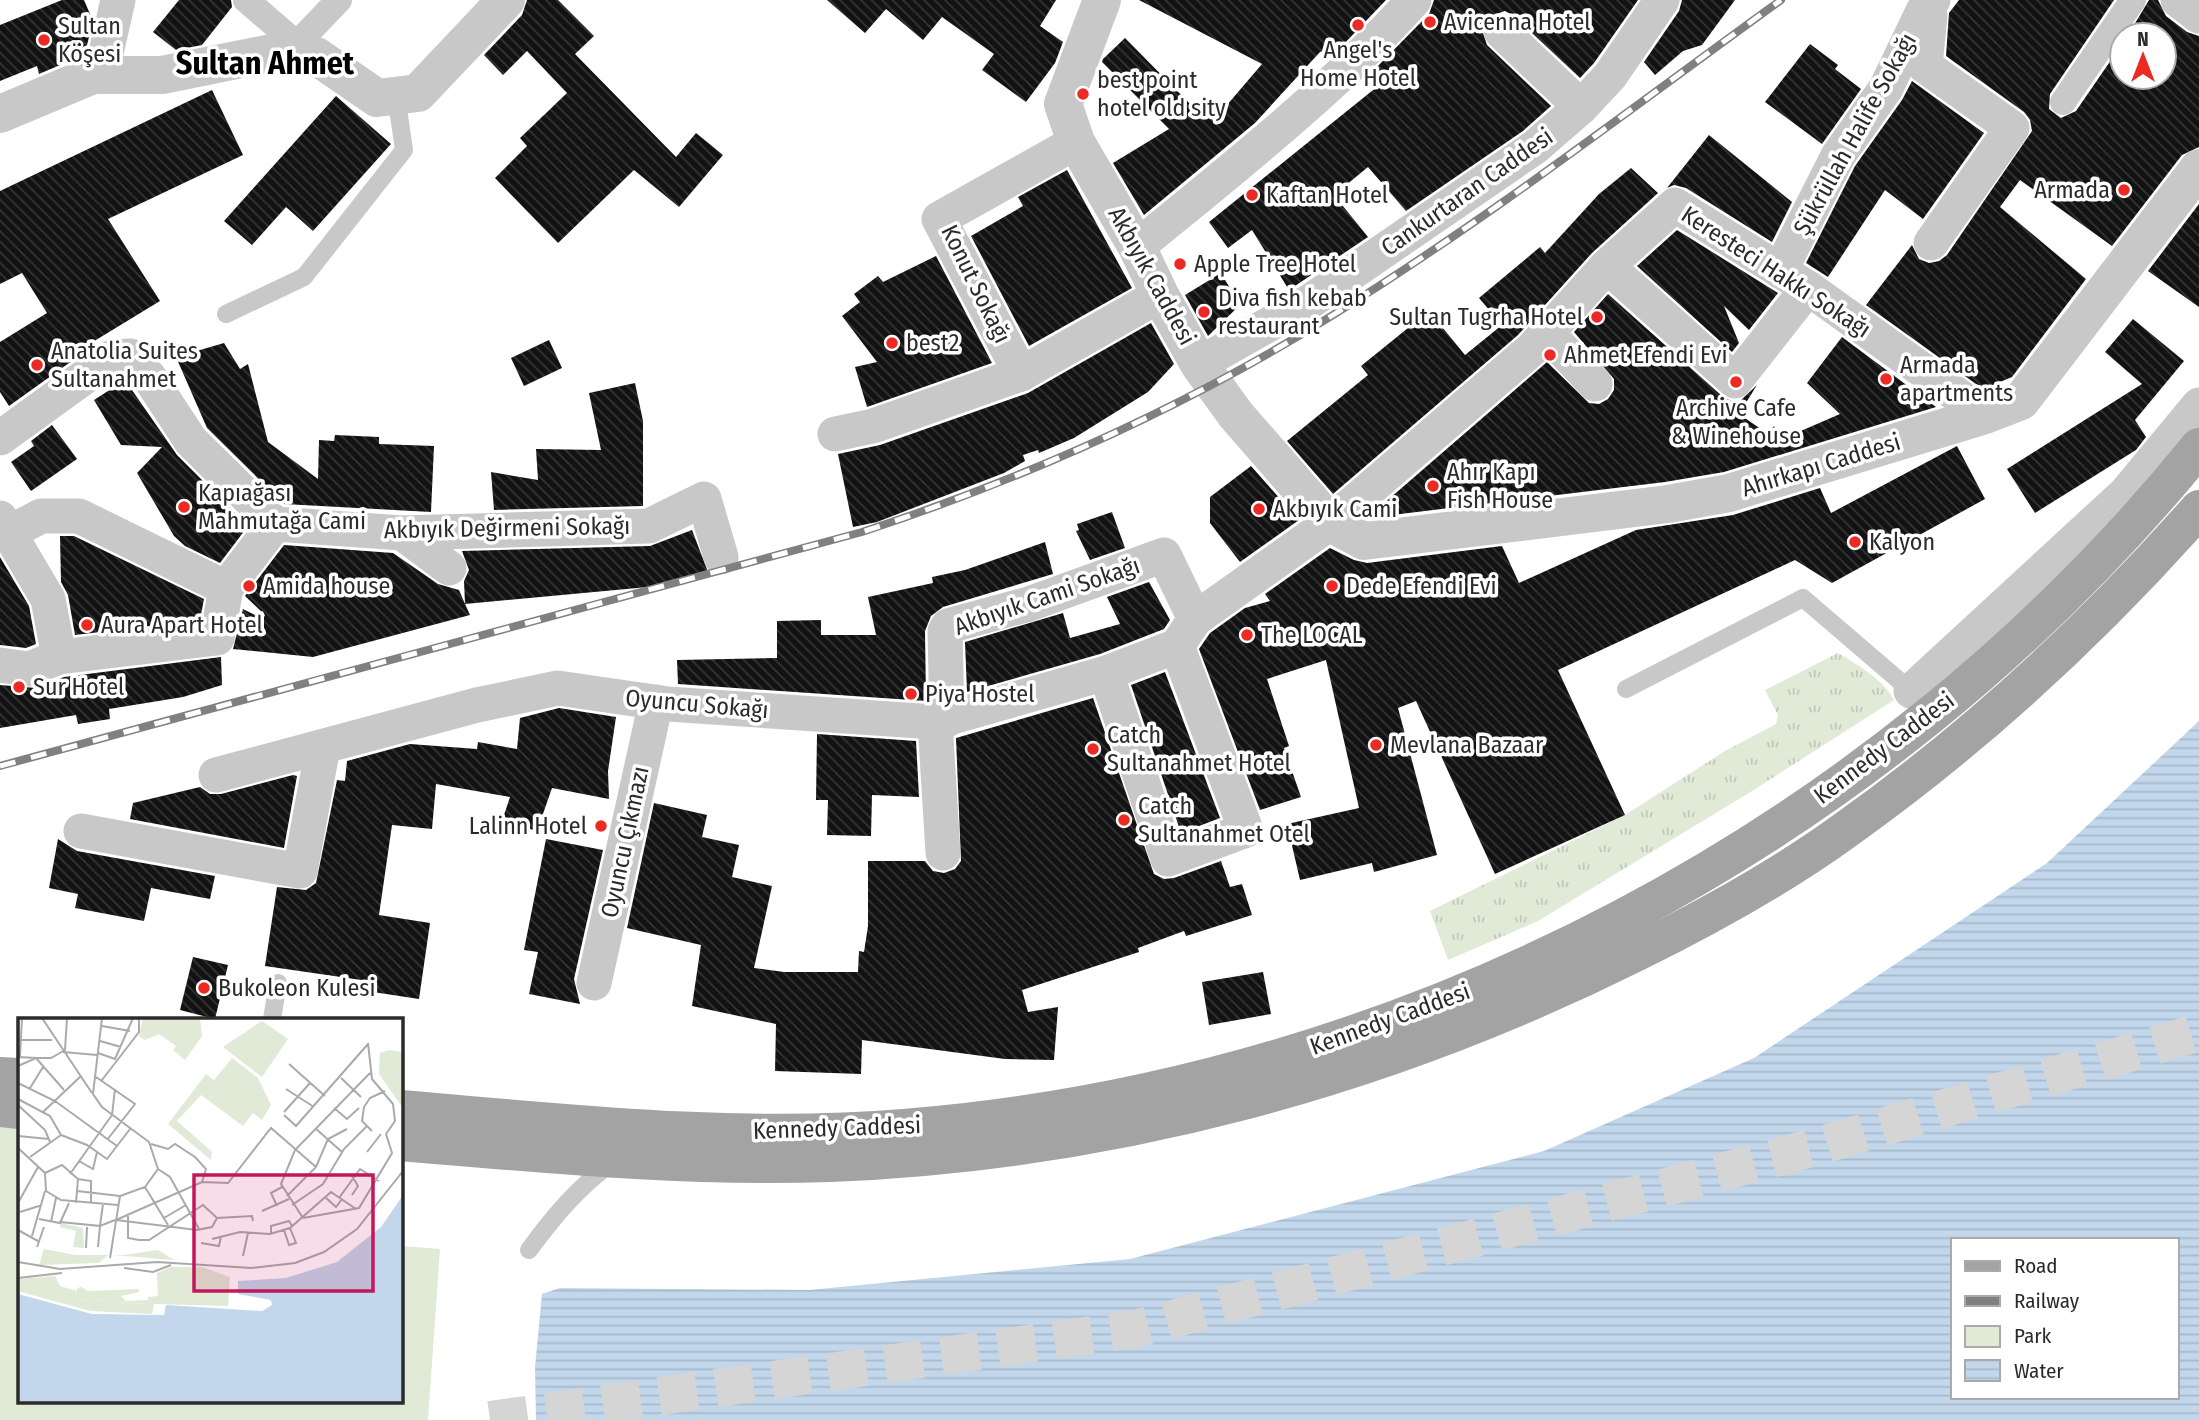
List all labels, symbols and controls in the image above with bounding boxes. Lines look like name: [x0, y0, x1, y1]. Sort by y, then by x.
place label: Avicenna Hotel: [1444, 8, 1591, 36]
place label: Sultan Köşesi: [58, 12, 121, 68]
marker: Avicenna Hotel: [1422, 14, 1438, 30]
marker: Angel's Home Hotel: [1350, 17, 1366, 33]
north arrow: [2108, 21, 2178, 91]
street label: Şükrüllah Halife Sokağı: [1788, 28, 1922, 240]
text: N: [2137, 28, 2149, 51]
marker: Sultan Köşesi: [36, 32, 52, 48]
place label: Angel's Home Hotel: [1300, 36, 1416, 92]
district label: Sultan Ahmet: [176, 44, 355, 82]
place label: best point hotel old sity: [1097, 66, 1226, 122]
marker: best point hotel old sity: [1075, 86, 1091, 102]
street label: Cankurtaran Caddesi: [1376, 122, 1558, 262]
place label: Armada: [2034, 176, 2110, 204]
place label: Kaftan Hotel: [1266, 181, 1388, 209]
marker: Armada: [2116, 182, 2132, 198]
marker: Kaftan Hotel: [1244, 187, 1260, 203]
street label: Keresteci Hakkı Sokağı: [1676, 200, 1876, 344]
street label: Akbıyık Caddesi: [1102, 202, 1202, 350]
street label: Konut Sokağı: [935, 220, 1017, 348]
place label: Apple Tree Hotel: [1194, 250, 1356, 278]
marker: Apple Tree Hotel: [1172, 256, 1188, 272]
place label: Diva fish kebab restaurant: [1218, 284, 1367, 340]
place label: Sultan Tugrha Hotel: [1389, 303, 1583, 331]
marker: Diva fish kebab restaurant: [1196, 304, 1212, 320]
marker: Sultan Tugrha Hotel: [1589, 309, 1605, 325]
place label: best2: [906, 329, 959, 357]
marker: best2: [884, 335, 900, 351]
place label: Anatolia Suites Sultanahmet: [51, 337, 198, 393]
place label: Ahmet Efendi Evi: [1564, 341, 1728, 369]
marker: Ahmet Efendi Evi: [1542, 347, 1558, 363]
place label: Armada apartments: [1900, 351, 2013, 407]
marker: Anatolia Suites Sultanahmet: [29, 357, 45, 373]
marker: Armada apartments: [1878, 371, 1894, 387]
marker: Archive Cafe & Winehouse: [1728, 374, 1744, 390]
place label: Archive Cafe & Winehouse: [1671, 394, 1801, 450]
street label: Ahırkapı Caddesi: [1738, 428, 1904, 502]
place label: Ahır Kapı Fish House: [1447, 458, 1553, 514]
marker: Ahır Kapı Fish House: [1425, 478, 1441, 494]
place label: Kapıağası Mahmutağa Cami: [198, 479, 366, 535]
place label: Akbıyık Cami: [1273, 495, 1397, 523]
marker: Kapıağası Mahmutağa Cami: [176, 499, 192, 515]
marker: Akbıyık Cami: [1251, 501, 1267, 517]
street label: Akbıyık Değirmeni Sokağı: [383, 512, 631, 544]
place label: Kalyon: [1869, 528, 1935, 556]
marker: Kalyon: [1847, 534, 1863, 550]
street label: Akbıyık Cami Sokağı: [951, 551, 1143, 641]
place label: Amida house: [263, 572, 390, 600]
place label: Dede Efendi Evi: [1346, 572, 1497, 600]
marker: Amida house: [241, 578, 257, 594]
marker: Dede Efendi Evi: [1324, 578, 1340, 594]
place label: Aura Apart Hotel: [101, 611, 263, 639]
marker: Aura Apart Hotel: [79, 617, 95, 633]
place label: The LOCAL: [1261, 621, 1363, 649]
marker: The LOCAL: [1239, 627, 1255, 643]
place label: Sur Hotel: [33, 673, 124, 701]
marker: Sur Hotel: [11, 679, 27, 695]
place label: Piya Hostel: [925, 680, 1034, 708]
street label: Oyuncu Sokağı: [624, 684, 770, 724]
marker: Piya Hostel: [903, 686, 919, 702]
street label: Kennedy Caddesi: [1808, 686, 1960, 810]
place label: Catch Sultanahmet Hotel: [1107, 721, 1291, 777]
place label: Mevlana Bazaar: [1390, 731, 1544, 759]
marker: Mevlana Bazaar: [1368, 737, 1384, 753]
marker: Catch Sultanahmet Hotel: [1085, 741, 1101, 757]
street label: Oyuncu Çıkmazı: [595, 764, 655, 920]
place label: Catch Sultanahmet Otel: [1138, 792, 1310, 848]
place label: Lalinn Hotel: [469, 812, 587, 840]
marker: Catch Sultanahmet Otel: [1116, 812, 1132, 828]
marker: Lalinn Hotel: [593, 818, 609, 834]
place label: Bukoleon Kulesi: [218, 974, 376, 1002]
street label: Kennedy Caddesi: [1306, 977, 1474, 1061]
marker: Bukoleon Kulesi: [196, 980, 212, 996]
inset map: [18, 1018, 402, 1402]
street label: Kennedy Caddesi: [752, 1111, 922, 1145]
legend: [1951, 1238, 2178, 1399]
text: Road: [2014, 1253, 2058, 1279]
text: Railway: [2014, 1288, 2080, 1314]
text: Park: [2014, 1323, 2052, 1349]
text: Water: [2014, 1358, 2064, 1384]

